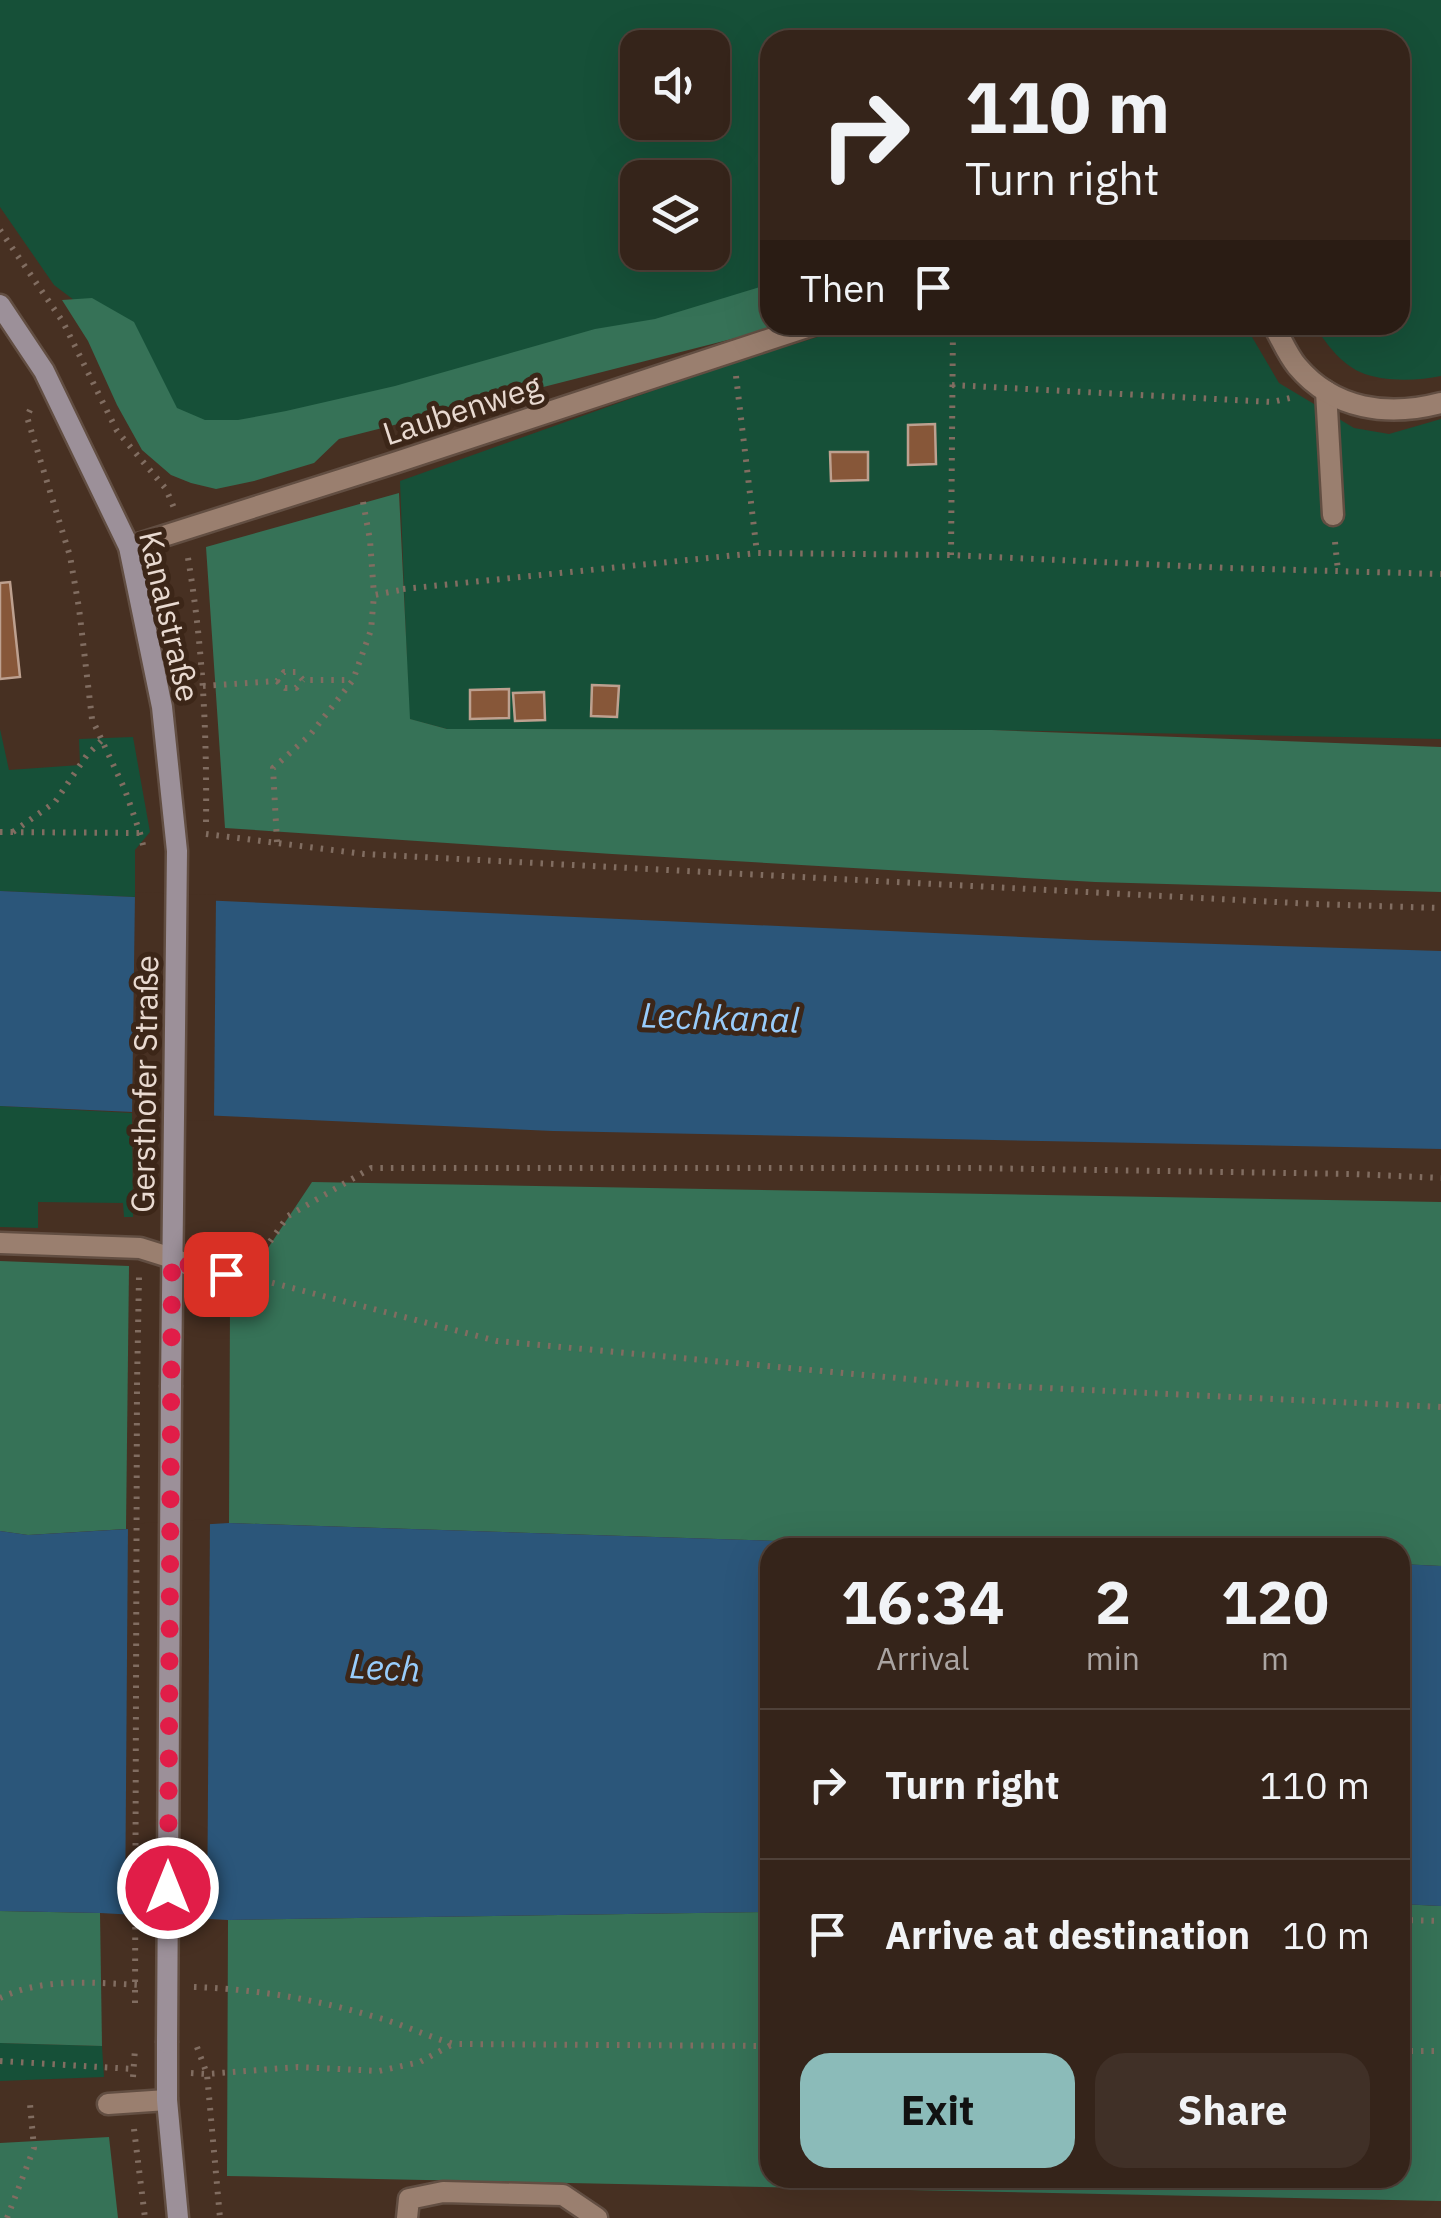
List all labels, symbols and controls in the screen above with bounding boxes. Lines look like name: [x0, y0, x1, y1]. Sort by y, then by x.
map controls: [620, 30, 730, 270]
button: sound: [620, 30, 730, 140]
text: 110 m: [965, 61, 1170, 152]
icon: right: [800, 70, 930, 200]
text: Turn right: [965, 149, 1160, 207]
button: layers: [620, 160, 730, 270]
icon: arrive: [906, 260, 961, 315]
text: Then: [800, 263, 886, 312]
street label: Laubenweg: [377, 364, 547, 454]
street label: Kanalstraße: [130, 526, 210, 706]
street label: Gersthofer Straße: [121, 955, 167, 1213]
water label: Lechkanal: [640, 991, 801, 1043]
pin: [184, 1232, 269, 1317]
icon: arrive: [199, 1247, 254, 1302]
text: 16:34: [841, 1562, 1005, 1641]
text: 2: [1095, 1562, 1131, 1641]
text: 120: [1221, 1562, 1329, 1641]
text: Arrival: [876, 1637, 970, 1679]
text: min: [1086, 1637, 1140, 1679]
text: m: [1261, 1637, 1289, 1679]
water label: Lech: [348, 1642, 422, 1692]
icon: right: [800, 1757, 855, 1812]
text: Turn right: [885, 1760, 1060, 1809]
text: 110 m: [1259, 1760, 1370, 1809]
position arrow: [116, 1836, 220, 1940]
icon: arrive: [800, 1907, 855, 1962]
text: Arrive at destination: [885, 1910, 1250, 1959]
text: 10 m: [1282, 1910, 1370, 1959]
button: Exit: [800, 2053, 1075, 2168]
button: Share: [1095, 2053, 1370, 2168]

